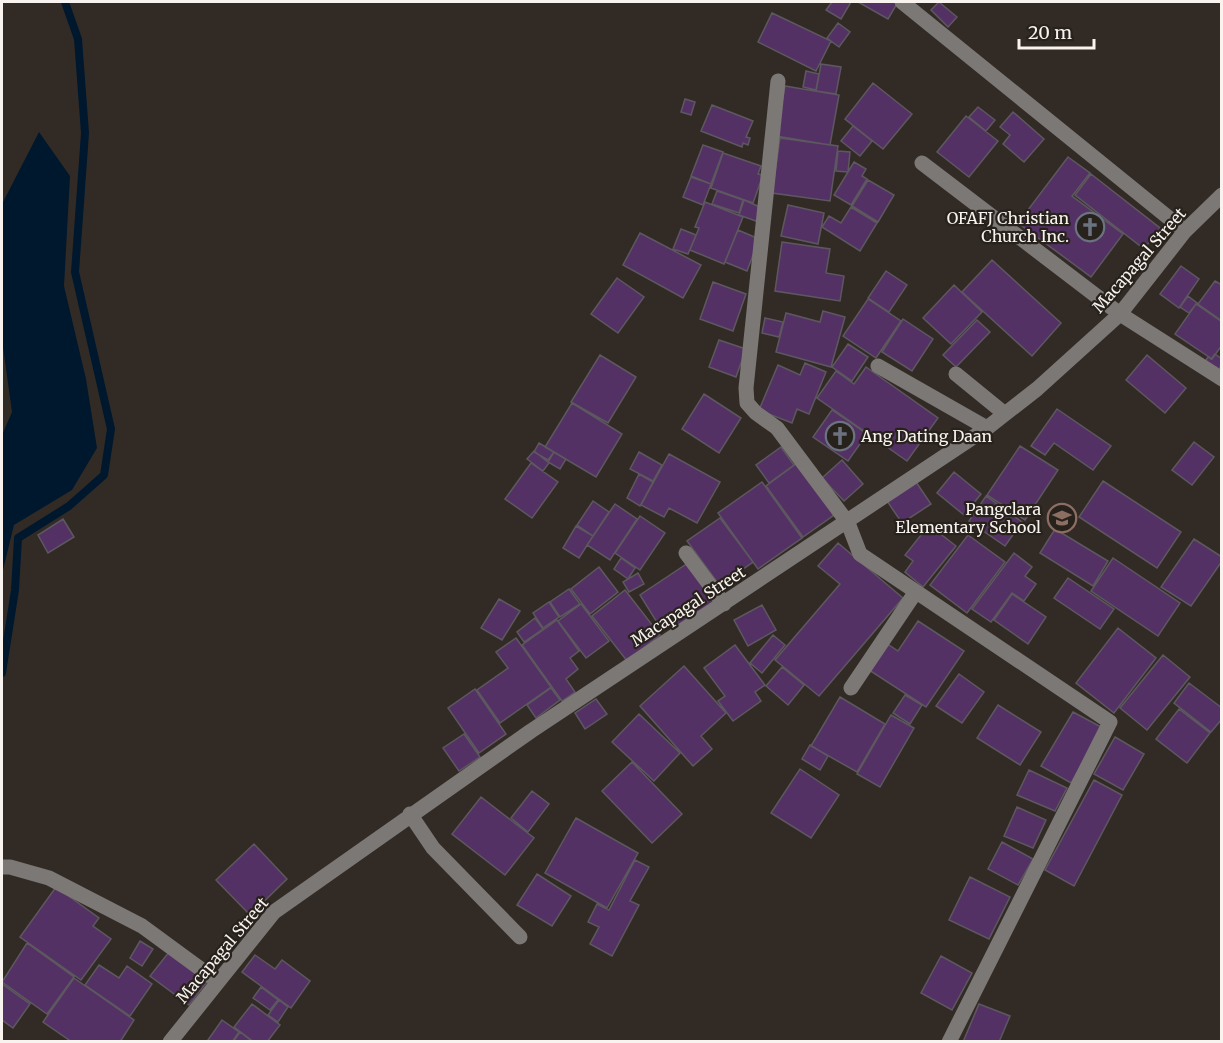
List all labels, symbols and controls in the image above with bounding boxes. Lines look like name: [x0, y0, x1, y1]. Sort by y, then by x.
scale bar: [1019, 12, 1094, 50]
text: 20 m: [1028, 21, 1072, 44]
street label: Macapagal Street: [1088, 203, 1190, 317]
place label: OFAFJ Christian Church Inc.: [947, 208, 1069, 246]
church icon: OFAFJ Christian Church Inc.: [1074, 211, 1106, 243]
church icon: Ang Dating Daan: [824, 420, 856, 452]
place label: Ang Dating Daan: [860, 426, 993, 446]
place label: Pangclara Elementary School: [895, 499, 1041, 537]
school or university icon: Pangclara Elementary School: [1046, 502, 1078, 534]
street label: Macapagal Street: [627, 561, 750, 650]
street label: Macapagal Street: [172, 892, 273, 1007]

